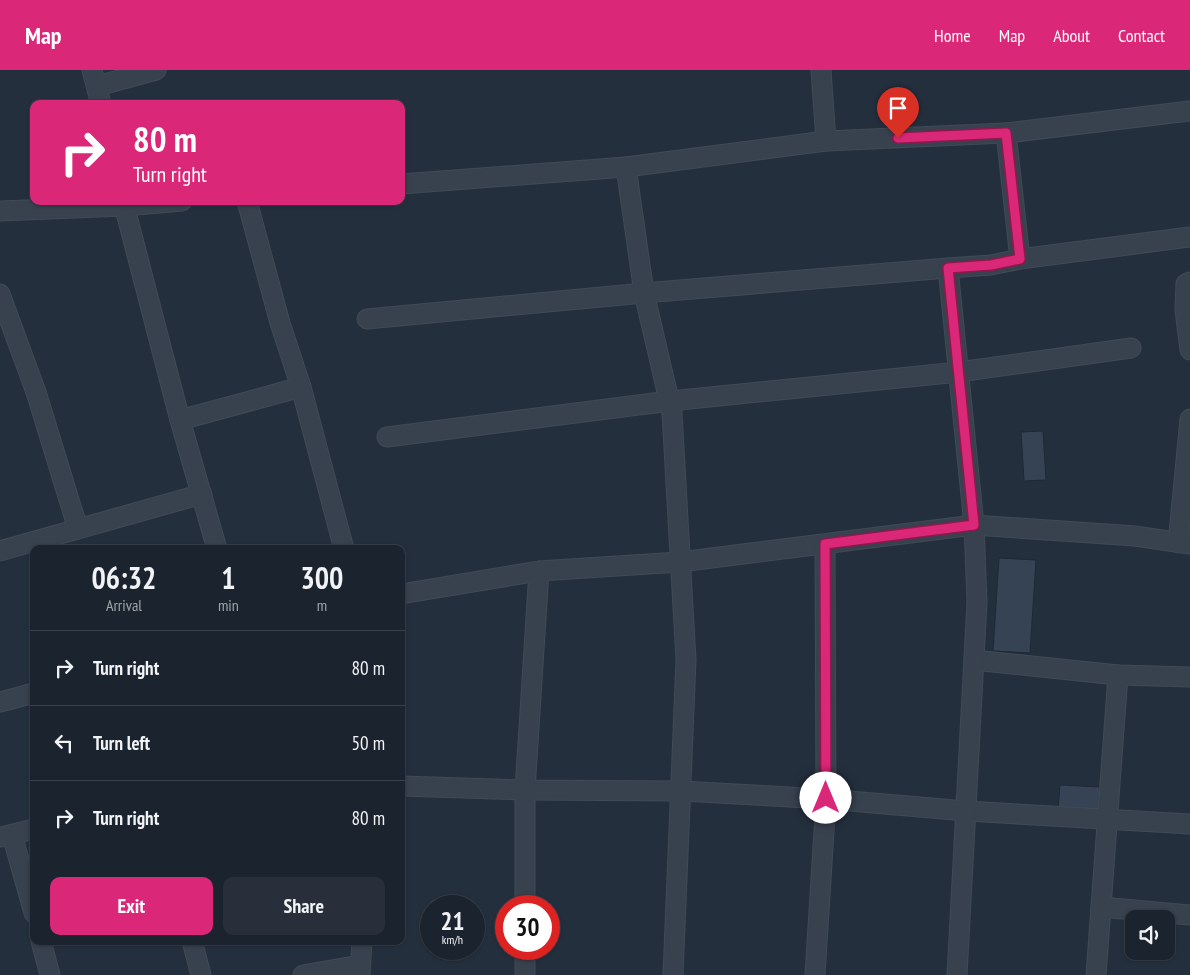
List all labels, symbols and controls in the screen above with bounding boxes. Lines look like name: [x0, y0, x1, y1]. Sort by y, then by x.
text: Map: [25, 20, 62, 51]
text: Home: [934, 24, 971, 47]
text: Map: [999, 24, 1025, 47]
text: About: [1053, 24, 1090, 47]
text: Contact: [1118, 24, 1165, 47]
pin: [877, 87, 919, 138]
icon: arrive: [884, 94, 912, 122]
text: 80 m: [133, 116, 197, 162]
icon: right: [50, 120, 115, 185]
text: Turn right: [133, 160, 207, 188]
text: 06:32: [92, 558, 156, 597]
text: 1: [221, 558, 236, 597]
text: 300: [300, 558, 343, 597]
text: Arrival: [106, 595, 142, 615]
text: min: [218, 595, 239, 615]
text: m: [317, 595, 327, 615]
icon: right: [50, 654, 78, 682]
text: Turn right: [93, 656, 159, 680]
text: 80 m: [352, 656, 385, 680]
icon: left: [50, 729, 78, 757]
text: Turn left: [93, 731, 150, 755]
text: 50 m: [352, 731, 385, 755]
position arrow: [799, 771, 851, 823]
icon: right: [50, 804, 78, 832]
text: Turn right: [93, 806, 159, 830]
text: 80 m: [352, 806, 385, 830]
button: Exit: [50, 877, 213, 935]
button: Share: [223, 877, 385, 935]
speed limit sign: 30: [495, 895, 560, 960]
text: 21: [441, 905, 464, 937]
map controls: [1125, 910, 1175, 960]
button: sound: [1125, 910, 1175, 960]
text: km/h: [442, 932, 463, 947]

